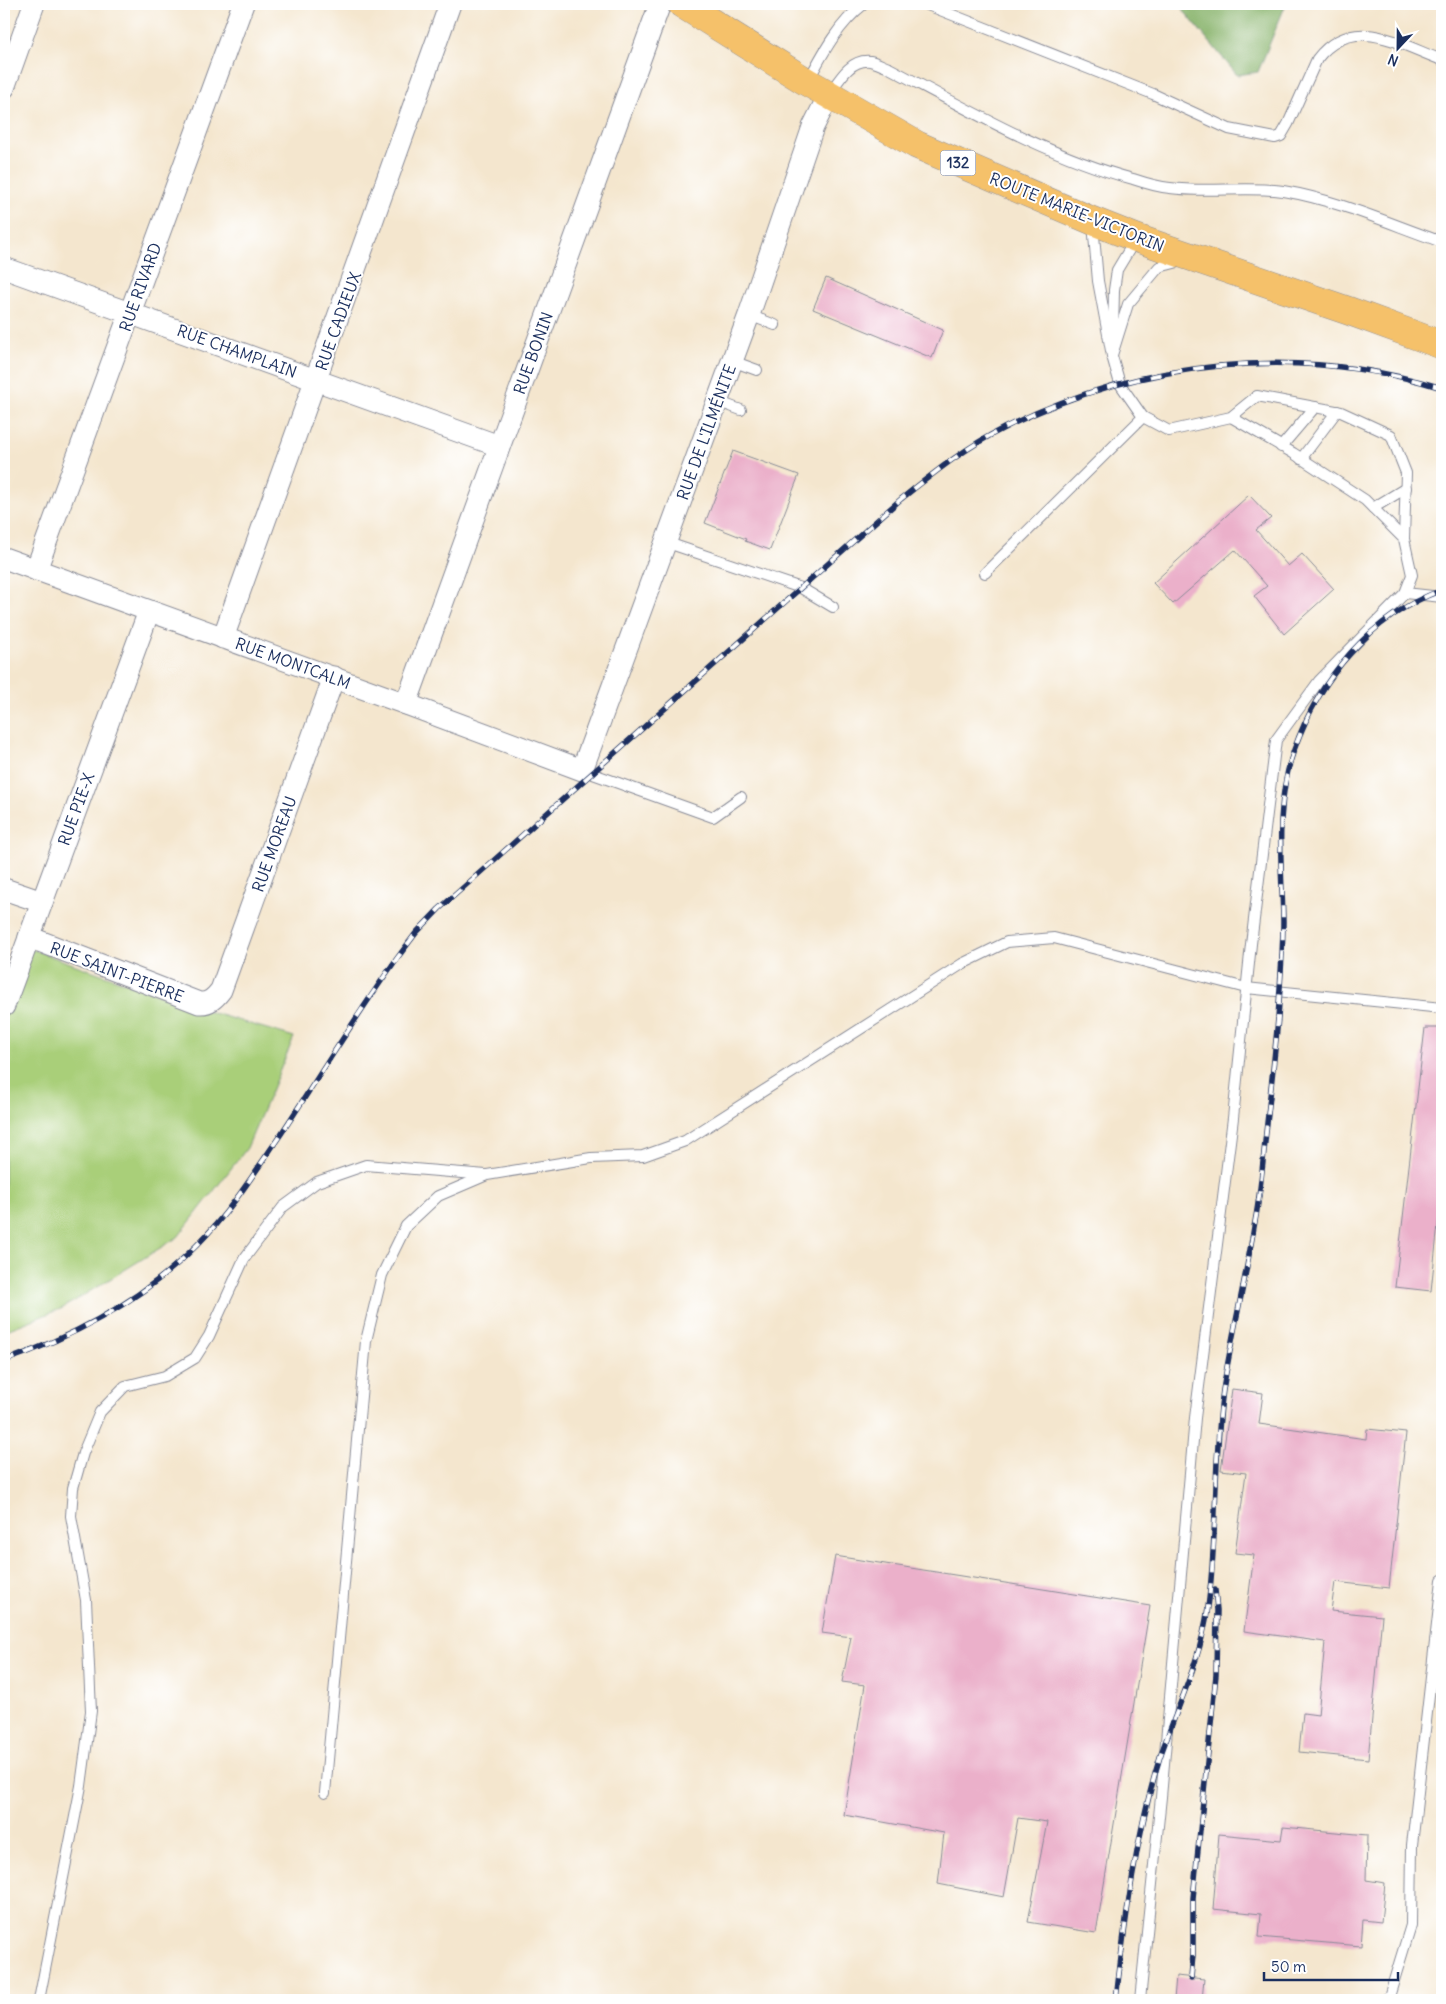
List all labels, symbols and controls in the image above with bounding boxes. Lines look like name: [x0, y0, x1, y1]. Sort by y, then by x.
north arrow: [1374, 22, 1424, 72]
text: N: [1385, 50, 1401, 70]
road number: 132: [940, 150, 976, 176]
street label: ROUTE MARIE-VICTORIN: [987, 168, 1167, 256]
street label: RUE RIVARD: [115, 240, 165, 334]
street label: RUE CADIEUX: [311, 269, 365, 373]
street label: RUE BONIN: [509, 309, 557, 397]
street label: RUE CHAMPLAIN: [174, 320, 300, 382]
street label: RUE DE L'ILMÉNITE: [672, 361, 740, 503]
street label: RUE MONTCALM: [233, 633, 353, 693]
street label: RUE PIE-X: [54, 770, 98, 848]
street label: RUE MOREAU: [247, 793, 301, 895]
street label: RUE SAINT-PIERRE: [47, 937, 187, 1007]
scale bar: [1264, 1949, 1397, 1981]
text: 50 m: [1271, 1957, 1306, 1976]

